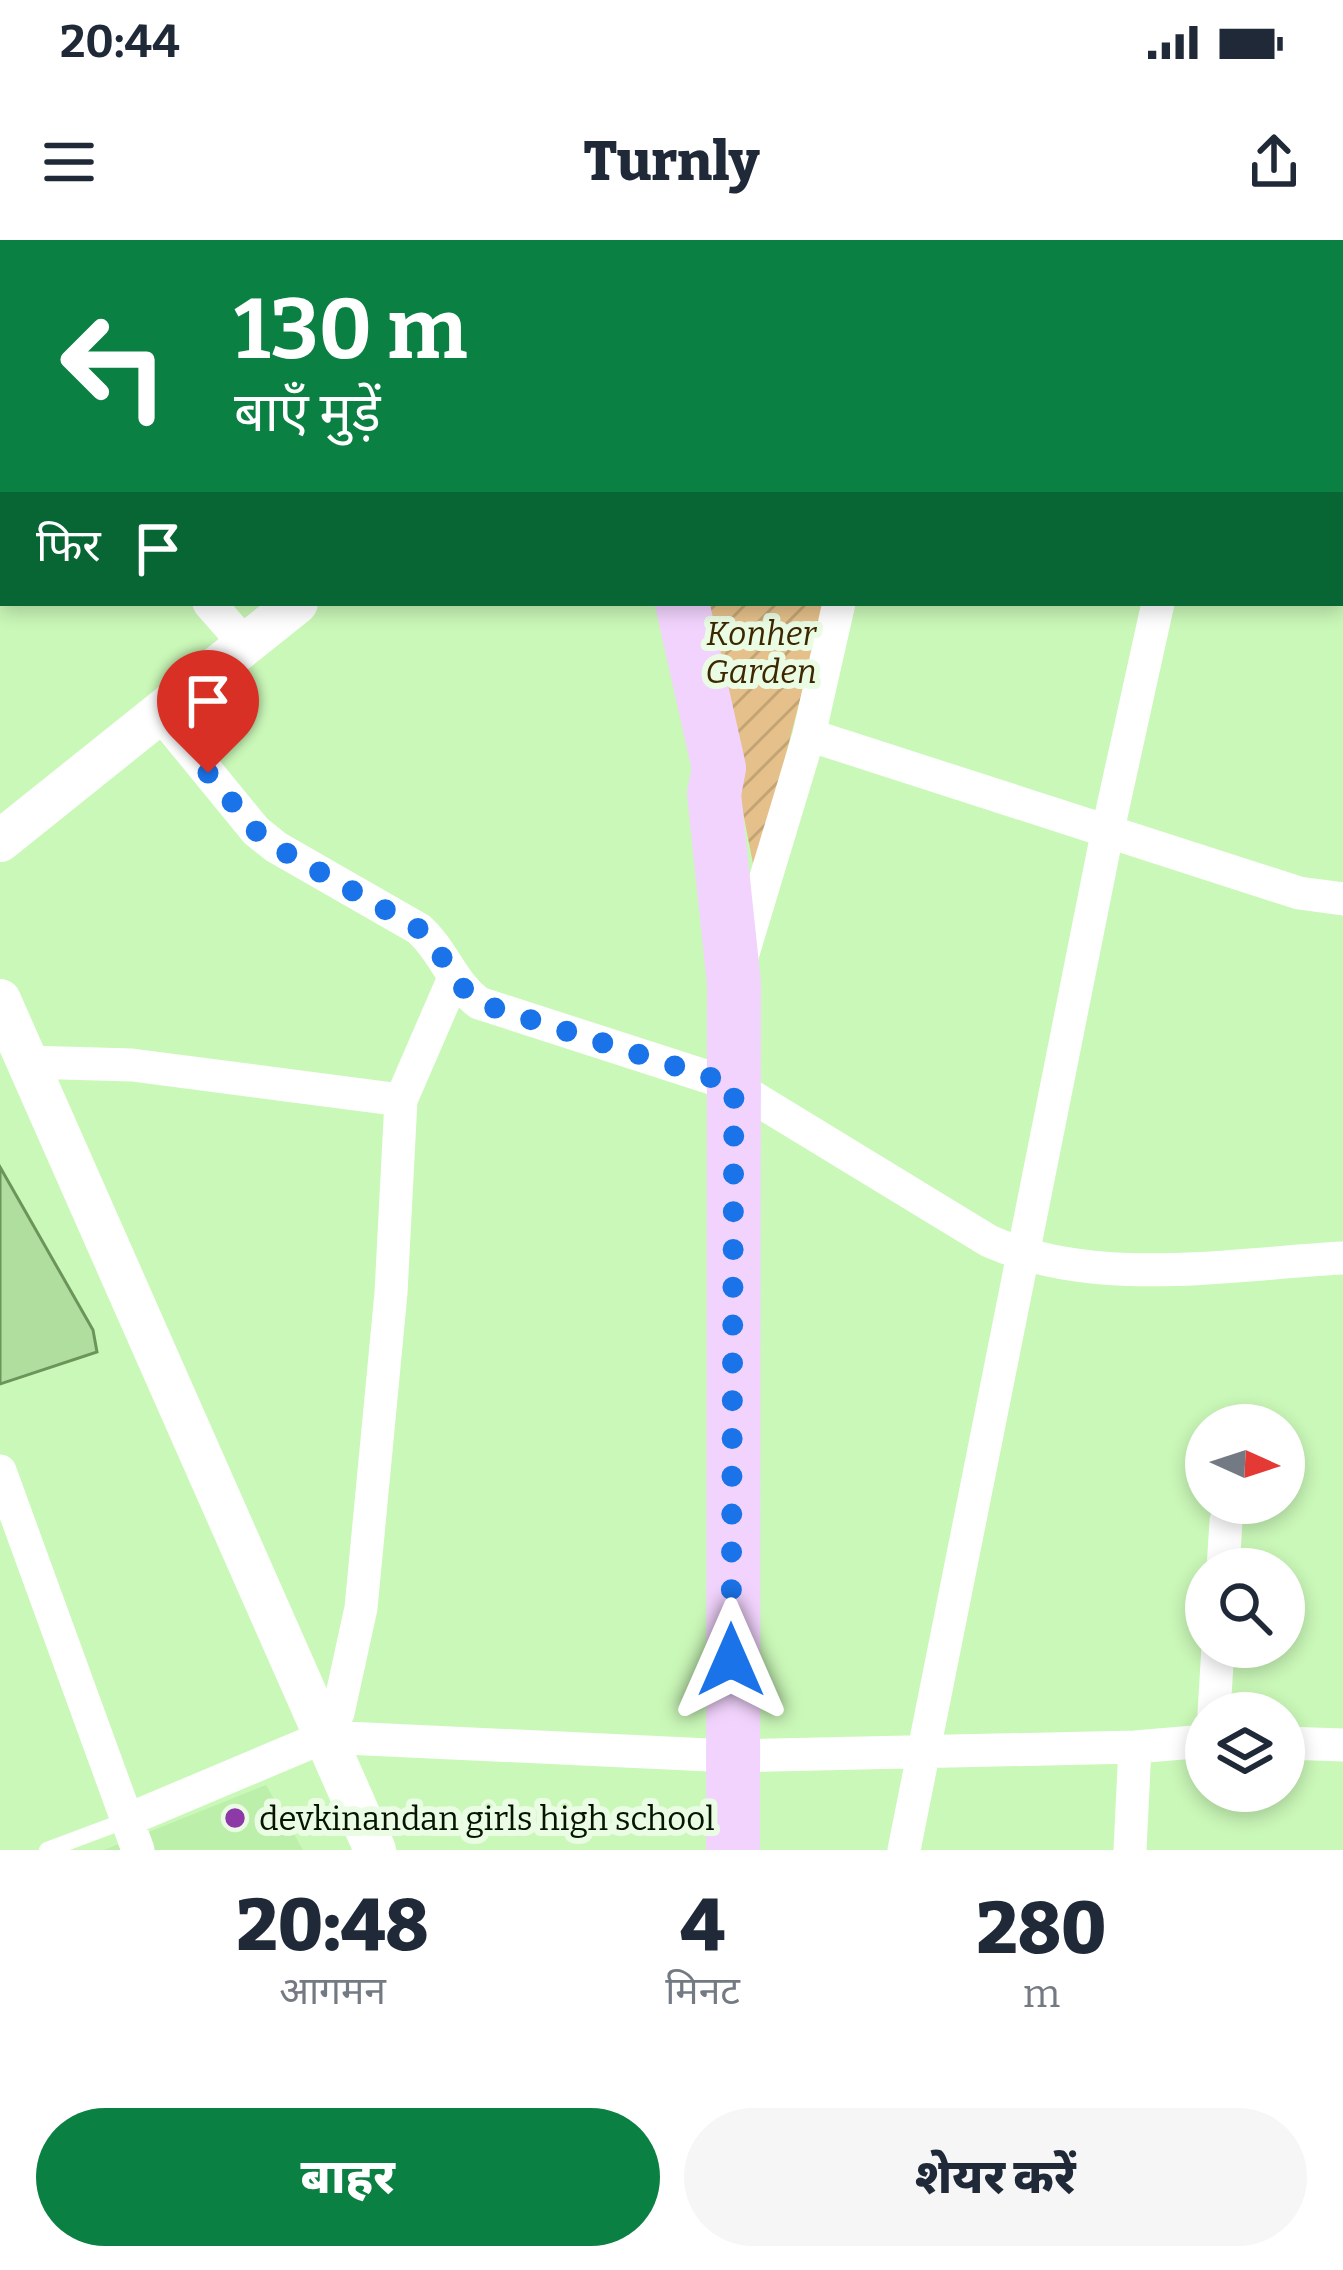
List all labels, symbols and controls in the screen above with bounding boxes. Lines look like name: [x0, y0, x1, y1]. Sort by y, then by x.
text: 20:44: [60, 15, 180, 69]
icon: menu: [36, 129, 102, 195]
icon: share: [1241, 129, 1307, 195]
text: Turnly: [583, 130, 760, 194]
text: 130 m: [234, 279, 467, 380]
icon: left: [36, 288, 192, 444]
text: बाएँ मुड़ें: [234, 381, 381, 445]
icon: arrive: [125, 516, 191, 582]
text: फिर: [36, 519, 101, 573]
park label: Konher Garden: [705, 614, 817, 692]
pin: [157, 650, 259, 773]
icon: arrive: [175, 668, 241, 734]
north arrow: [1185, 1404, 1305, 1524]
map controls: [1185, 1404, 1305, 1812]
button: search: [1185, 1548, 1305, 1668]
position arrow: [668, 1597, 794, 1723]
button: layers: [1185, 1692, 1305, 1812]
place label: devkinandan girls high school: [259, 1799, 715, 1839]
marker: devkinandan girls high school: [222, 1805, 248, 1831]
text: 20:48: [237, 1883, 429, 1969]
text: 4: [680, 1883, 725, 1969]
text: 280: [977, 1886, 1106, 1972]
text: आगमन: [279, 1968, 386, 2014]
text: मिनट: [665, 1968, 740, 2014]
text: m: [1023, 1971, 1060, 2017]
button: बाहर: [36, 2108, 660, 2246]
button: शेयर करें: [684, 2108, 1307, 2246]

